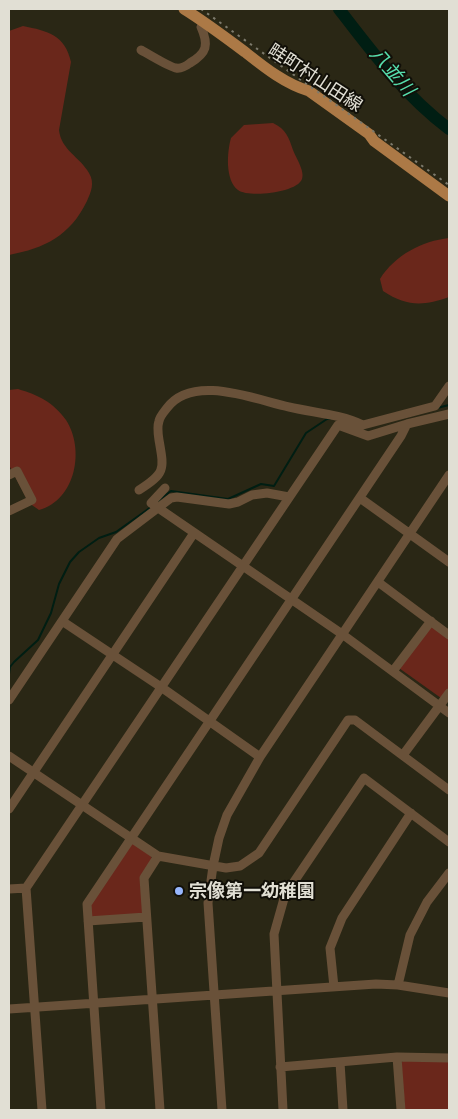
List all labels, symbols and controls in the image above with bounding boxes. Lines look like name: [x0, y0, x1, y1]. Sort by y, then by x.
street label: 畦町村山田線: [264, 40, 366, 116]
water label: 八並川: [365, 43, 419, 101]
place label: 宗像第一幼稚園: [189, 880, 315, 902]
marker: 宗像第一幼稚園: [173, 885, 185, 897]

